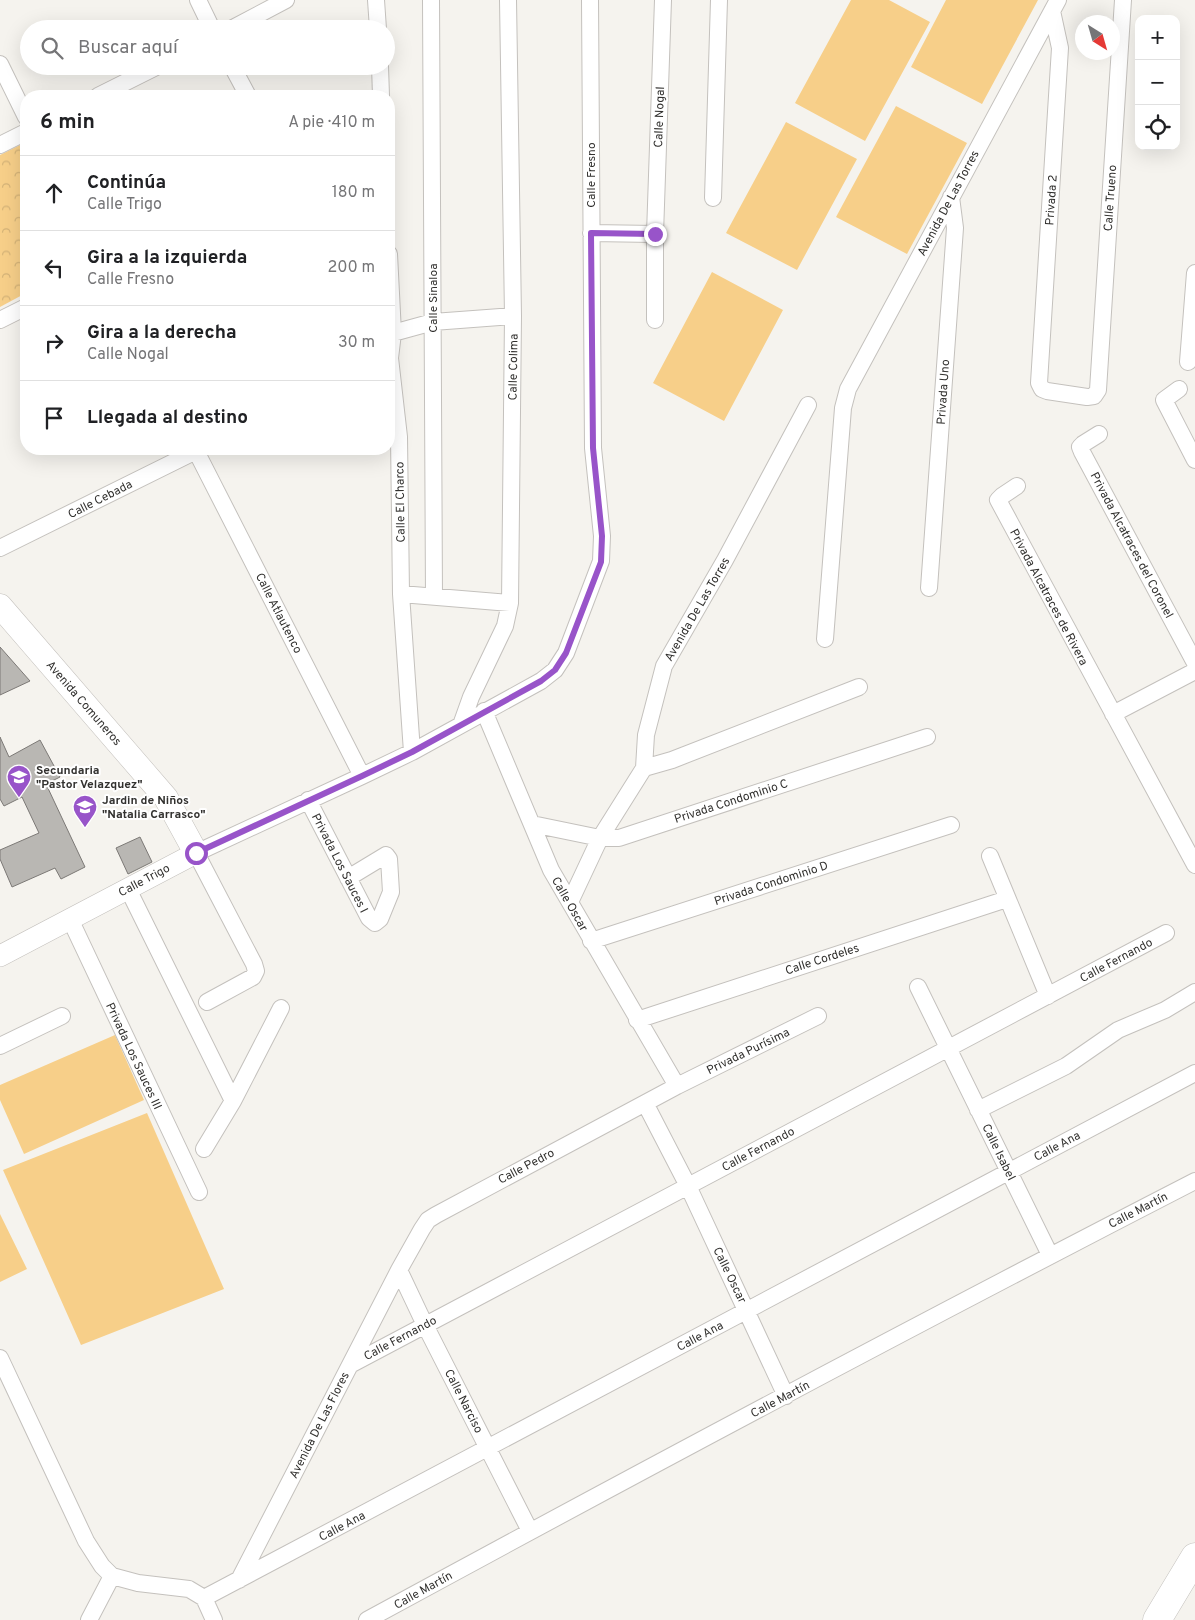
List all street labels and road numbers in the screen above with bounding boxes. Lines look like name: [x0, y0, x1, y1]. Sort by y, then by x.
street label: Calle Nogal: [651, 86, 669, 148]
street label: Calle Fresno: [584, 142, 600, 208]
street label: Avenida De Las Torres: [914, 148, 984, 259]
street label: Calle Trueno: [1101, 164, 1121, 232]
street label: Privada 2: [1042, 174, 1062, 226]
street label: Calle Sinaloa: [426, 263, 442, 333]
street label: Calle Colima: [505, 333, 523, 401]
street label: Privada Uno: [934, 359, 954, 425]
street label: Calle El Charco: [392, 461, 410, 543]
street label: Privada Alcatraces del Coronel: [1086, 470, 1177, 621]
street label: Calle Cebada: [65, 477, 135, 523]
street label: Privada Alcatraces de Rivera: [1005, 526, 1091, 669]
street label: Avenida De Las Torres: [662, 555, 734, 664]
street label: Calle Atlautenco: [251, 570, 305, 657]
street label: Avenida Comuneros: [42, 658, 125, 749]
street label: Privada Condominio C: [672, 776, 790, 828]
street label: Privada Los Sauces I: [307, 811, 371, 916]
street label: Privada Condominio D: [712, 858, 830, 910]
street label: Calle Trigo: [116, 860, 173, 901]
street label: Calle Oscar: [547, 874, 591, 935]
street label: Calle Fernando: [1077, 935, 1156, 987]
street label: Calle Cordeles: [783, 940, 861, 979]
street label: Privada Los Sauces III: [101, 1000, 165, 1113]
street label: Privada Purísima: [704, 1025, 793, 1079]
street label: Calle Isabel: [978, 1121, 1019, 1183]
street label: Calle Fernando: [719, 1124, 798, 1176]
street label: Calle Ana: [1031, 1128, 1083, 1166]
street label: Calle Pedro: [495, 1145, 558, 1188]
street label: Calle Martín: [1106, 1189, 1171, 1233]
street label: Calle Oscar: [709, 1245, 750, 1306]
street label: Calle Fernando: [361, 1313, 440, 1365]
street label: Calle Ana: [674, 1318, 726, 1356]
street label: Calle Narciso: [440, 1367, 486, 1436]
street label: Avenida De Las Flores: [286, 1369, 354, 1481]
street label: Calle Martín: [748, 1378, 813, 1422]
street label: Calle Ana: [316, 1508, 368, 1546]
street label: Calle Martín: [391, 1568, 456, 1614]

